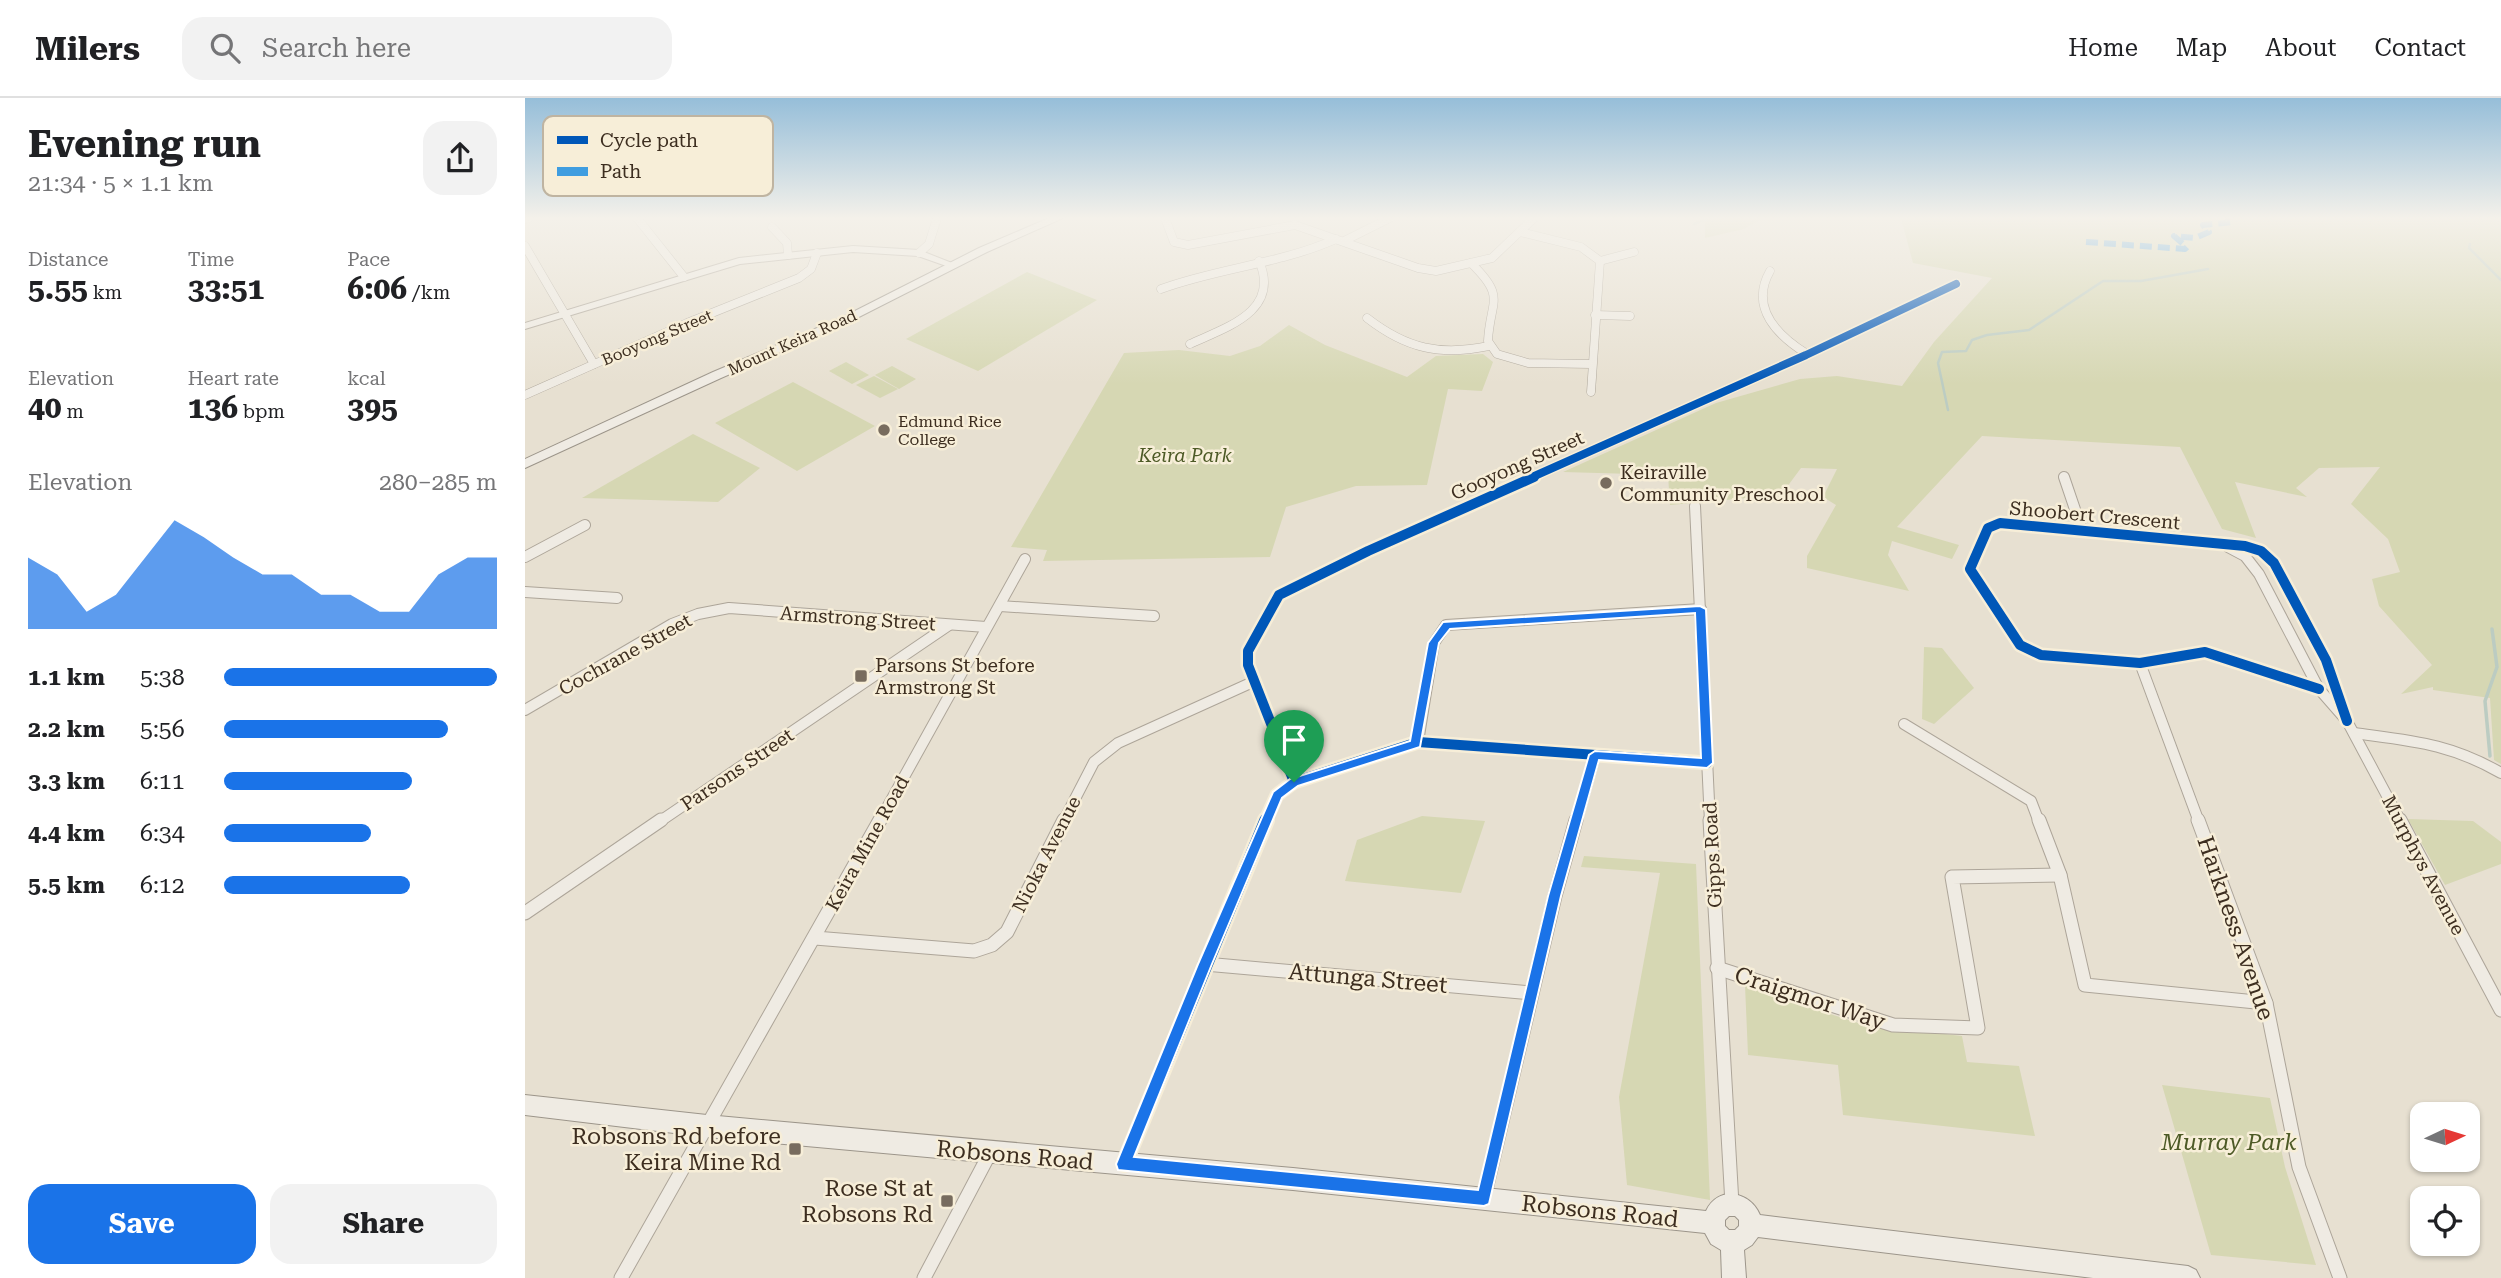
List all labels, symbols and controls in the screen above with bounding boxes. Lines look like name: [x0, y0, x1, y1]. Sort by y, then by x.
search box: [182, 17, 672, 80]
text: Milers: [35, 29, 140, 68]
icon: search: [206, 29, 244, 67]
text: Search here: [262, 33, 411, 63]
text: Home: [2068, 34, 2138, 62]
text: Map: [2176, 34, 2227, 62]
text: About: [2265, 34, 2336, 62]
text: Contact: [2374, 34, 2466, 62]
legend: [543, 116, 773, 196]
button: share: [423, 121, 497, 195]
text: Evening run: [28, 122, 261, 166]
text: Cycle path: [600, 129, 698, 152]
text: Path: [600, 160, 641, 183]
text: 21:34 · 5 × 1.1 km: [28, 170, 213, 197]
text: Distance: [28, 248, 108, 271]
text: Time: [188, 248, 234, 271]
text: Pace: [347, 248, 390, 271]
text: 5.55: [28, 271, 88, 306]
text: 33:51: [188, 271, 264, 306]
text: 6:06: [347, 271, 407, 306]
text: km: [88, 281, 122, 304]
text: /km: [407, 281, 450, 304]
street label: Booyong Street: [599, 306, 715, 369]
street label: Mount Keira Road: [725, 306, 860, 379]
text: Elevation: [28, 367, 114, 390]
text: Heart rate: [188, 367, 279, 390]
text: kcal: [347, 367, 386, 390]
text: 40: [28, 390, 62, 425]
text: 136: [188, 390, 238, 425]
text: 395: [347, 390, 398, 425]
text: m: [62, 400, 84, 423]
text: bpm: [238, 400, 285, 423]
place label: Edmund Rice College: [898, 412, 1002, 449]
marker: Edmund Rice College: [876, 422, 892, 438]
street label: Gooyong Street: [1447, 426, 1587, 505]
park label: Keira Park: [1137, 444, 1232, 467]
place label: Keiraville Community Preschool: [1620, 461, 1825, 506]
text: Elevation: [28, 469, 132, 496]
text: 280–285 m: [379, 469, 497, 496]
marker: Keiraville Community Preschool: [1598, 475, 1614, 491]
street label: Shoobert Crescent: [2009, 497, 2181, 534]
street label: Armstrong Street: [779, 602, 937, 635]
street label: Cochrane Street: [555, 608, 696, 700]
place label: Parsons St before Armstrong St: [875, 654, 1035, 699]
text: 1.1 km: [28, 664, 105, 691]
text: 5:38: [140, 664, 185, 691]
marker: Parsons St before Armstrong St: [853, 668, 869, 684]
pin: [1264, 710, 1324, 782]
text: 2.2 km: [28, 716, 105, 743]
text: 5:56: [140, 716, 185, 743]
icon: arrive: [1275, 721, 1313, 759]
street label: Parsons Street: [677, 723, 798, 816]
text: 3.3 km: [28, 768, 105, 795]
text: 6:11: [140, 768, 185, 795]
street label: Keira Mine Road: [821, 772, 914, 915]
street label: Murphys Avenue: [2377, 791, 2470, 939]
street label: Nioka Avenue: [1007, 792, 1086, 916]
street label: Gipps Road: [1698, 801, 1727, 909]
text: 4.4 km: [28, 820, 105, 847]
text: 6:34: [140, 820, 185, 847]
street label: Harkness Avenue: [2191, 833, 2280, 1024]
text: 5.5 km: [28, 872, 105, 899]
text: 6:12: [140, 872, 185, 899]
street label: Attunga Street: [1287, 958, 1449, 999]
street label: Craigmor Way: [1731, 961, 1889, 1036]
north arrow: [2410, 1102, 2480, 1172]
map controls: [2410, 1102, 2480, 1256]
place label: Robsons Rd before Keira Mine Rd: [571, 1123, 781, 1176]
park label: Murray Park: [2160, 1129, 2297, 1156]
street label: Robsons Road: [935, 1135, 1095, 1176]
marker: Robsons Rd before Keira Mine Rd: [787, 1141, 803, 1157]
place label: Rose St at Robsons Rd: [802, 1175, 933, 1228]
button: Save: [28, 1184, 256, 1264]
button: Share: [270, 1184, 497, 1264]
button: locate: [2410, 1186, 2480, 1256]
street label: Robsons Road: [1520, 1190, 1680, 1233]
marker: Rose St at Robsons Rd: [939, 1193, 955, 1209]

